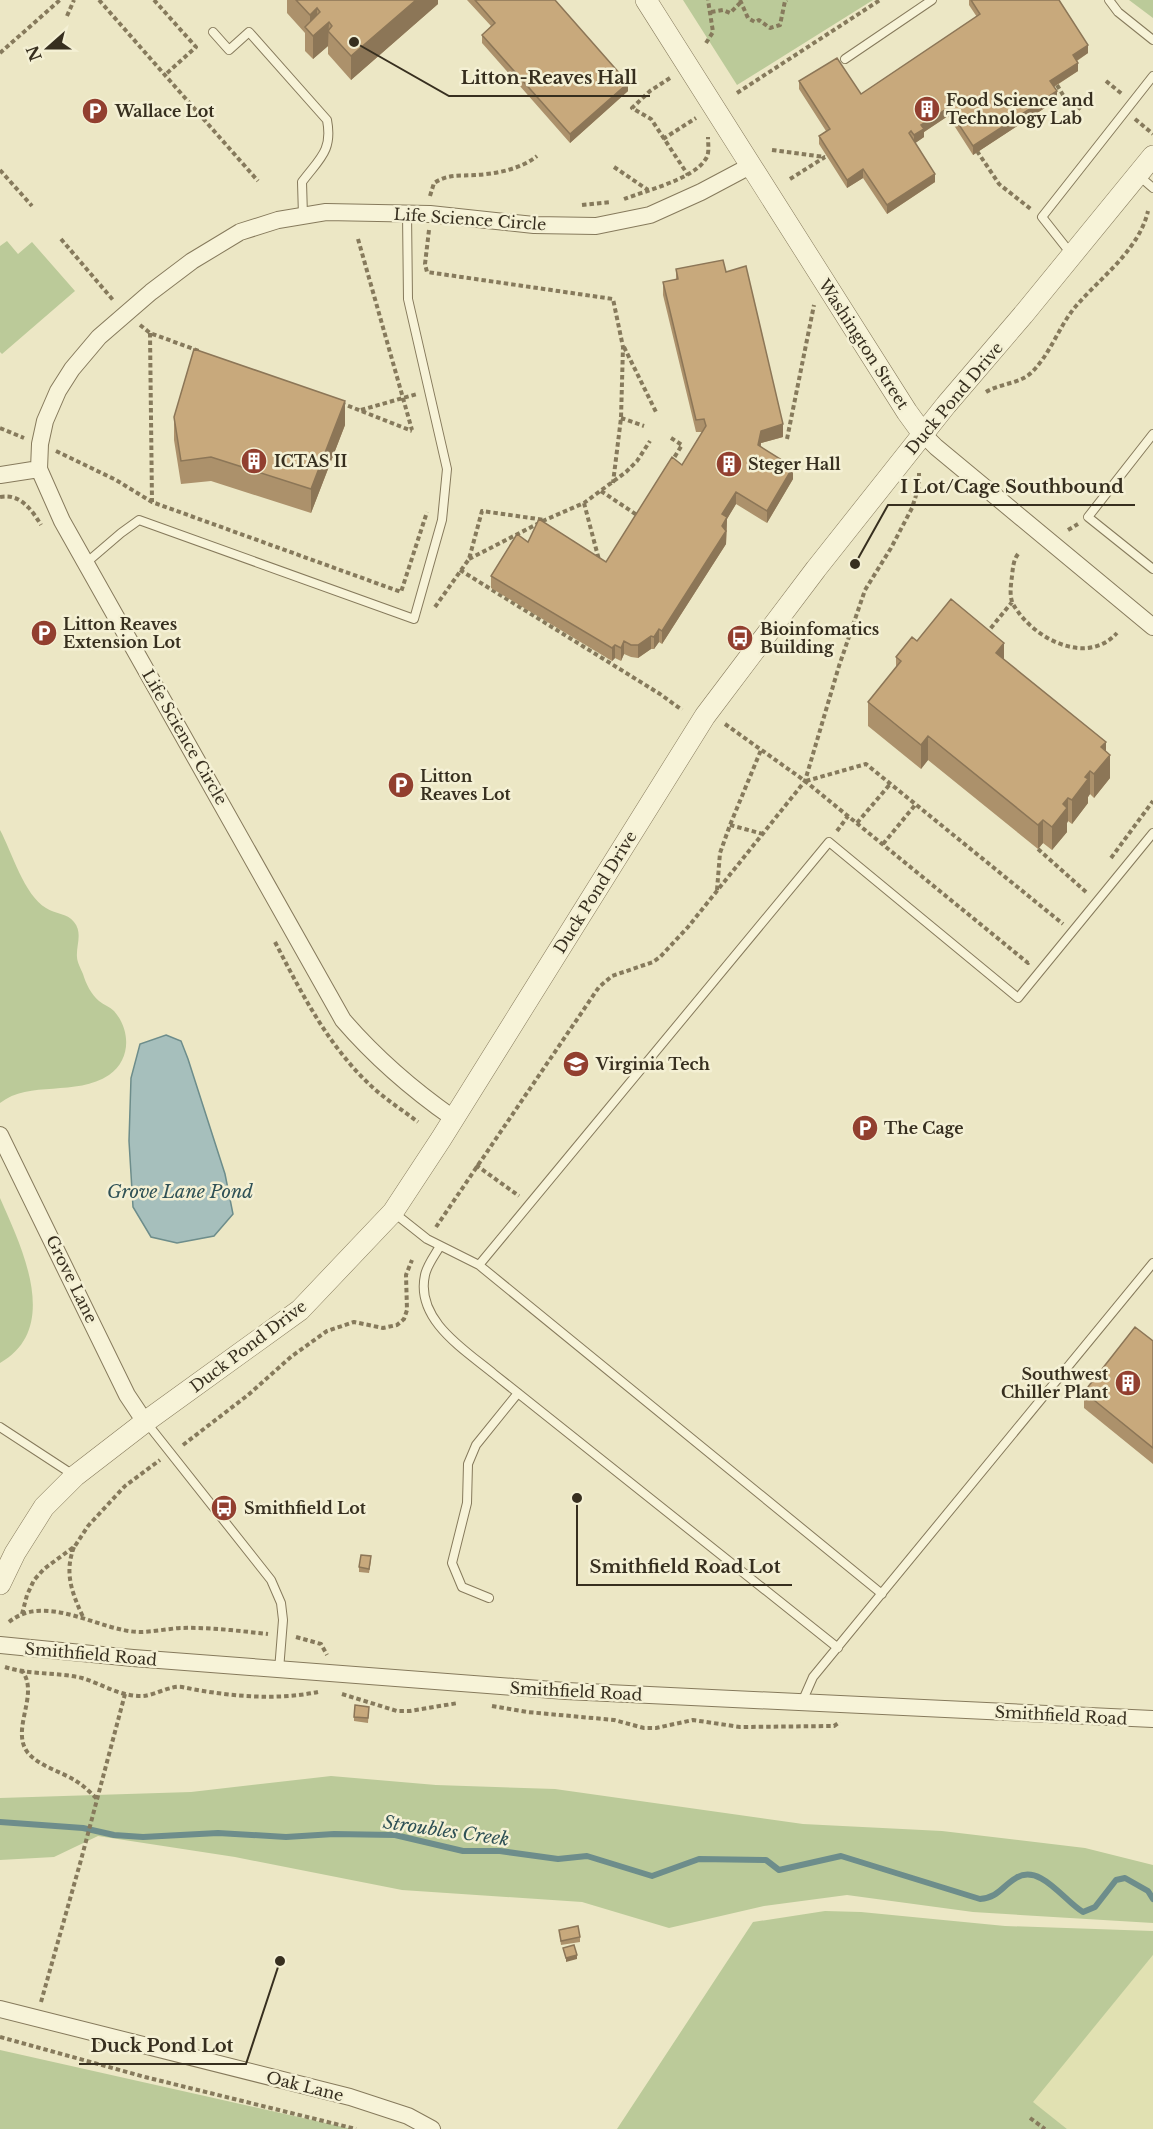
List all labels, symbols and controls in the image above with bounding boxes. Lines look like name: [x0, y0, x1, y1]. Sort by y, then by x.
north arrow: [18, 18, 78, 78]
text: N: [22, 43, 46, 64]
callout: Litton-Reaves Hall: [449, 60, 650, 96]
text: Litton-Reaves Hall: [461, 67, 638, 89]
place label: Food Science and Technology Lab: [946, 90, 1094, 128]
building icon: Food Science and Technology Lab: [912, 94, 942, 124]
parking icon: Wallace Lot: [80, 96, 110, 126]
place label: Wallace Lot: [114, 101, 215, 121]
street label: Life Science Circle: [393, 204, 547, 234]
street label: Washington Street: [814, 274, 913, 413]
street label: Duck Pond Drive: [901, 338, 1007, 458]
building icon: ICTAS II: [239, 446, 269, 476]
building icon: Steger Hall: [714, 449, 744, 479]
place label: ICTAS II: [274, 451, 348, 471]
place label: Steger Hall: [748, 454, 841, 474]
callout: I Lot/Cage Southbound: [888, 469, 1135, 505]
text: I Lot/Cage Southbound: [900, 476, 1124, 498]
place label: Litton Reaves Extension Lot: [63, 614, 182, 652]
parking icon: Litton Reaves Extension Lot: [29, 618, 59, 648]
place label: Bioinfomatics Building: [760, 619, 879, 657]
bus stop icon: Bioinfomatics Building: [725, 623, 755, 653]
street label: Life Science Circle: [138, 666, 232, 808]
place label: Litton Reaves Lot: [420, 766, 511, 804]
parking icon: Litton Reaves Lot: [386, 770, 416, 800]
street label: Duck Pond Drive: [549, 827, 641, 957]
school or university icon: Virginia Tech: [561, 1049, 591, 1079]
place label: Virginia Tech: [595, 1054, 711, 1074]
parking icon: The Cage: [850, 1113, 880, 1143]
place label: The Cage: [884, 1118, 964, 1138]
water label: Grove Lane Pond: [107, 1181, 253, 1203]
street label: Grove Lane: [42, 1232, 102, 1326]
street label: Duck Pond Drive: [186, 1296, 310, 1396]
place label: Southwest Chiller Plant: [1001, 1364, 1109, 1402]
building icon: Southwest Chiller Plant: [1113, 1368, 1143, 1398]
bus stop icon: Smithfield Lot: [209, 1493, 239, 1523]
place label: Smithfield Lot: [244, 1498, 367, 1518]
callout: Smithfield Road Lot: [577, 1549, 792, 1585]
text: Smithfield Road Lot: [589, 1556, 781, 1578]
street label: Smithfield Road: [24, 1638, 158, 1670]
street label: Smithfield Road: [509, 1678, 643, 1704]
street label: Smithfield Road: [994, 1702, 1128, 1728]
water label: Stroubles Creek: [381, 1811, 511, 1851]
callout: Duck Pond Lot: [79, 2028, 246, 2064]
text: Duck Pond Lot: [91, 2035, 234, 2057]
street label: Oak Lane: [264, 2067, 346, 2105]

